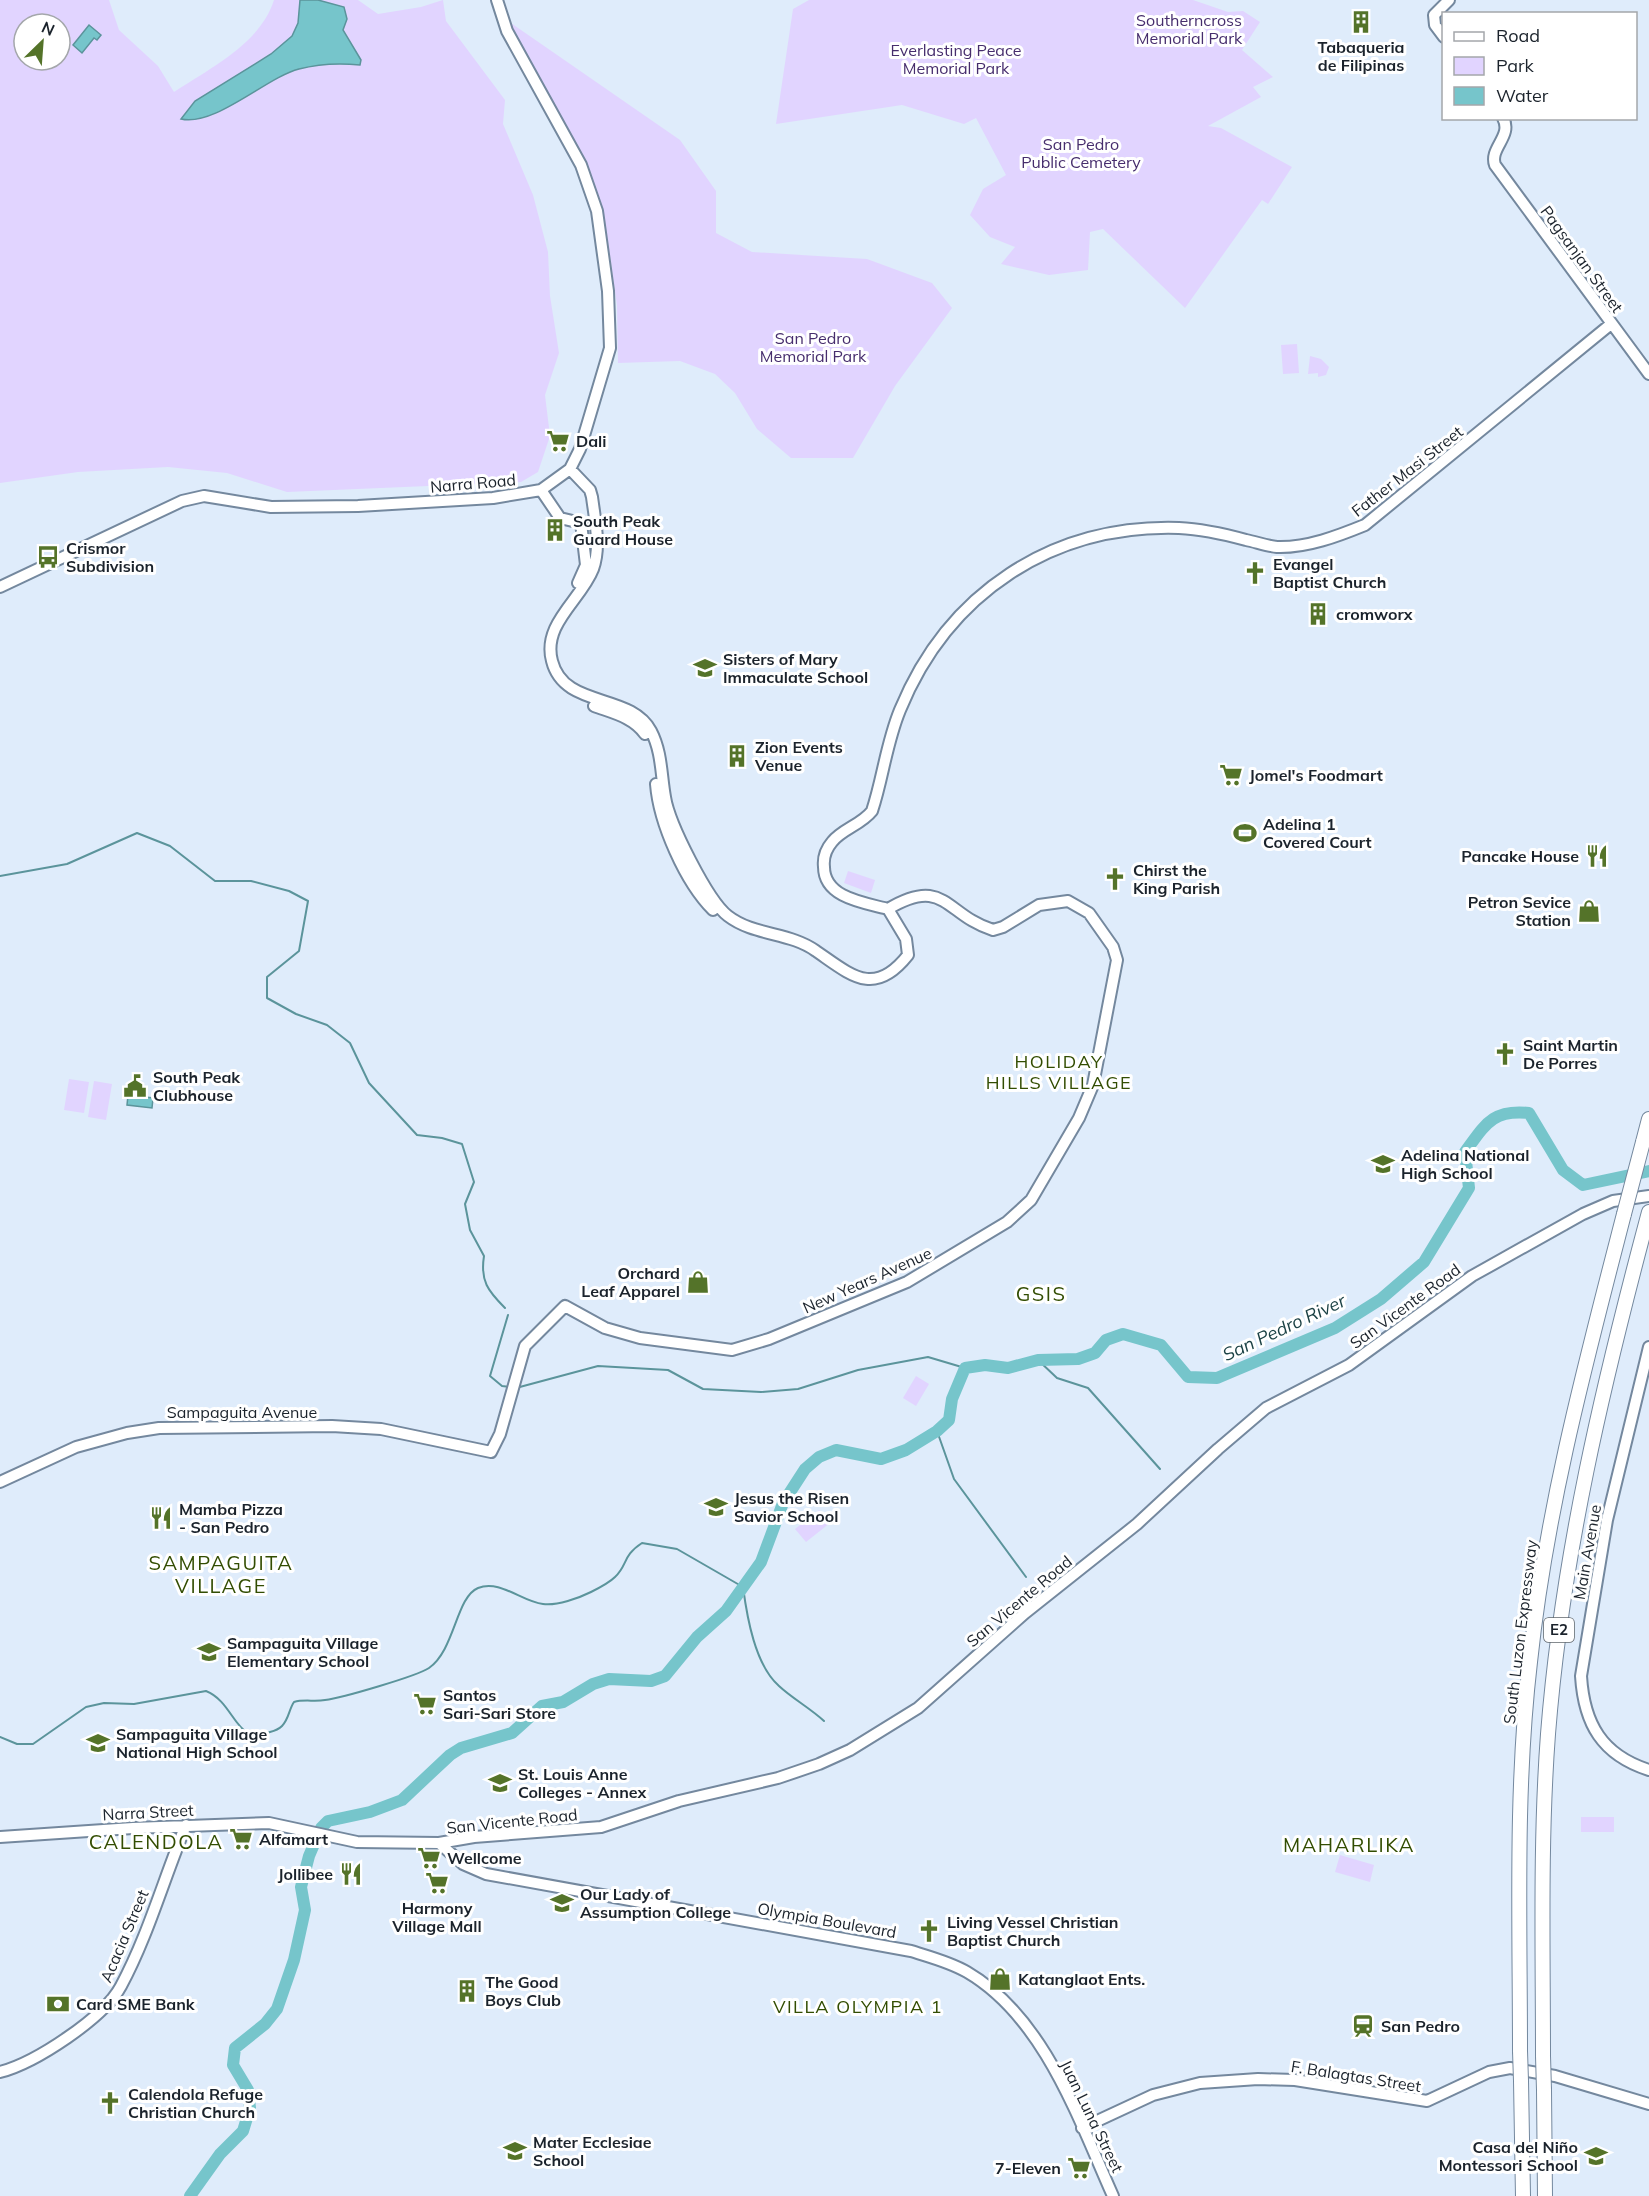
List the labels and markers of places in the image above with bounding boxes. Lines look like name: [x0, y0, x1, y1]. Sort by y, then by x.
building icon: Tabaqueria de Filipinas: [1348, 9, 1374, 35]
place label: Tabaqueria de Filipinas: [1317, 37, 1405, 75]
supermarket icon: Dali: [545, 428, 571, 454]
place label: Dali: [576, 431, 606, 451]
place label: South Peak Guard House: [573, 511, 673, 549]
building icon: South Peak Guard House: [542, 517, 568, 543]
place label: Crismor Subdivision: [66, 538, 154, 576]
bus stop icon: Crismor Subdivision: [35, 544, 61, 570]
place label: Evangel Baptist Church: [1273, 554, 1386, 592]
church icon: Evangel Baptist Church: [1242, 560, 1268, 586]
building icon: cromworx: [1305, 601, 1331, 627]
place label: cromworx: [1336, 604, 1413, 624]
place label: Sisters of Mary Immaculate School: [723, 649, 868, 687]
school or university icon: Sisters of Mary Immaculate School: [692, 655, 718, 681]
place label: Zion Events Venue: [754, 737, 843, 775]
building icon: Zion Events Venue: [724, 743, 750, 769]
supermarket icon: Jomel's Foodmart: [1218, 762, 1244, 788]
place label: Jomel's Foodmart: [1249, 765, 1383, 785]
place label: Adelina 1 Covered Court: [1263, 814, 1371, 852]
sports icon: Adelina 1 Covered Court: [1232, 820, 1258, 846]
restaurant icon: Pancake House: [1584, 843, 1610, 869]
place label: Pancake House: [1461, 846, 1579, 866]
place label: Chirst the King Parish: [1133, 860, 1220, 898]
church icon: Chirst the King Parish: [1102, 866, 1128, 892]
place label: Petron Sevice Station: [1468, 892, 1571, 930]
shop icon: Petron Sevice Station: [1576, 898, 1602, 924]
place label: Saint Martin De Porres: [1523, 1035, 1618, 1073]
church icon: Saint Martin De Porres: [1492, 1041, 1518, 1067]
place label: South Peak Clubhouse: [153, 1067, 241, 1105]
public building icon: South Peak Clubhouse: [122, 1073, 148, 1099]
place label: Adelina National High School: [1401, 1145, 1529, 1183]
school or university icon: Adelina National High School: [1370, 1151, 1396, 1177]
place label: Orchard Leaf Apparel: [581, 1263, 680, 1301]
shop icon: Orchard Leaf Apparel: [685, 1269, 711, 1295]
place label: Jesus the Risen Savior School: [734, 1488, 849, 1526]
school or university icon: Jesus the Risen Savior School: [703, 1494, 729, 1520]
place label: Mamba Pizza - San Pedro: [179, 1499, 283, 1537]
restaurant icon: Mamba Pizza - San Pedro: [148, 1505, 174, 1531]
place label: Sampaguita Village Elementary School: [227, 1633, 378, 1671]
school or university icon: Sampaguita Village Elementary School: [196, 1639, 222, 1665]
place label: Santos Sari-Sari Store: [443, 1685, 556, 1723]
supermarket icon: Santos Sari-Sari Store: [412, 1691, 438, 1717]
place label: Sampaguita Village National High School: [116, 1724, 278, 1762]
school or university icon: Sampaguita Village National High School: [85, 1730, 111, 1756]
place label: St. Louis Anne Colleges - Annex: [518, 1764, 647, 1802]
school or university icon: St. Louis Anne Colleges - Annex: [487, 1770, 513, 1796]
supermarket icon: Alfamart: [228, 1826, 254, 1852]
place label: Alfamart: [259, 1829, 328, 1849]
supermarket icon: Wellcome: [416, 1845, 442, 1871]
place label: Wellcome: [447, 1848, 522, 1868]
restaurant icon: Jollibee: [338, 1861, 364, 1887]
place label: Jollibee: [278, 1864, 333, 1884]
supermarket icon: Harmony Village Mall: [424, 1870, 450, 1896]
place label: Our Lady of Assumption College: [580, 1884, 731, 1922]
school or university icon: Our Lady of Assumption College: [549, 1890, 575, 1916]
place label: Harmony Village Mall: [391, 1898, 482, 1936]
place label: Living Vessel Christian Baptist Church: [947, 1912, 1118, 1950]
church icon: Living Vessel Christian Baptist Church: [916, 1918, 942, 1944]
shop icon: Katanglaot Ents.: [987, 1966, 1013, 1992]
place label: Katanglaot Ents.: [1018, 1969, 1145, 1989]
place label: The Good Boys Club: [485, 1972, 561, 2010]
building icon: The Good Boys Club: [454, 1978, 480, 2004]
bank icon: Card SME Bank: [45, 1991, 71, 2017]
place label: Card SME Bank: [76, 1994, 196, 2014]
station icon: San Pedro: [1350, 2013, 1376, 2039]
place label: San Pedro: [1381, 2016, 1460, 2036]
place label: Calendola Refuge Christian Church: [128, 2084, 263, 2122]
church icon: Calendola Refuge Christian Church: [97, 2090, 123, 2116]
place label: Mater Ecclesiae School: [533, 2132, 652, 2170]
place label: Casa del Niño Montessori School: [1439, 2137, 1578, 2175]
school or university icon: Mater Ecclesiae School: [502, 2138, 528, 2164]
school or university icon: Casa del Niño Montessori School: [1583, 2143, 1609, 2169]
supermarket icon: 7-Eleven: [1066, 2155, 1092, 2181]
place label: 7-Eleven: [995, 2158, 1061, 2178]

